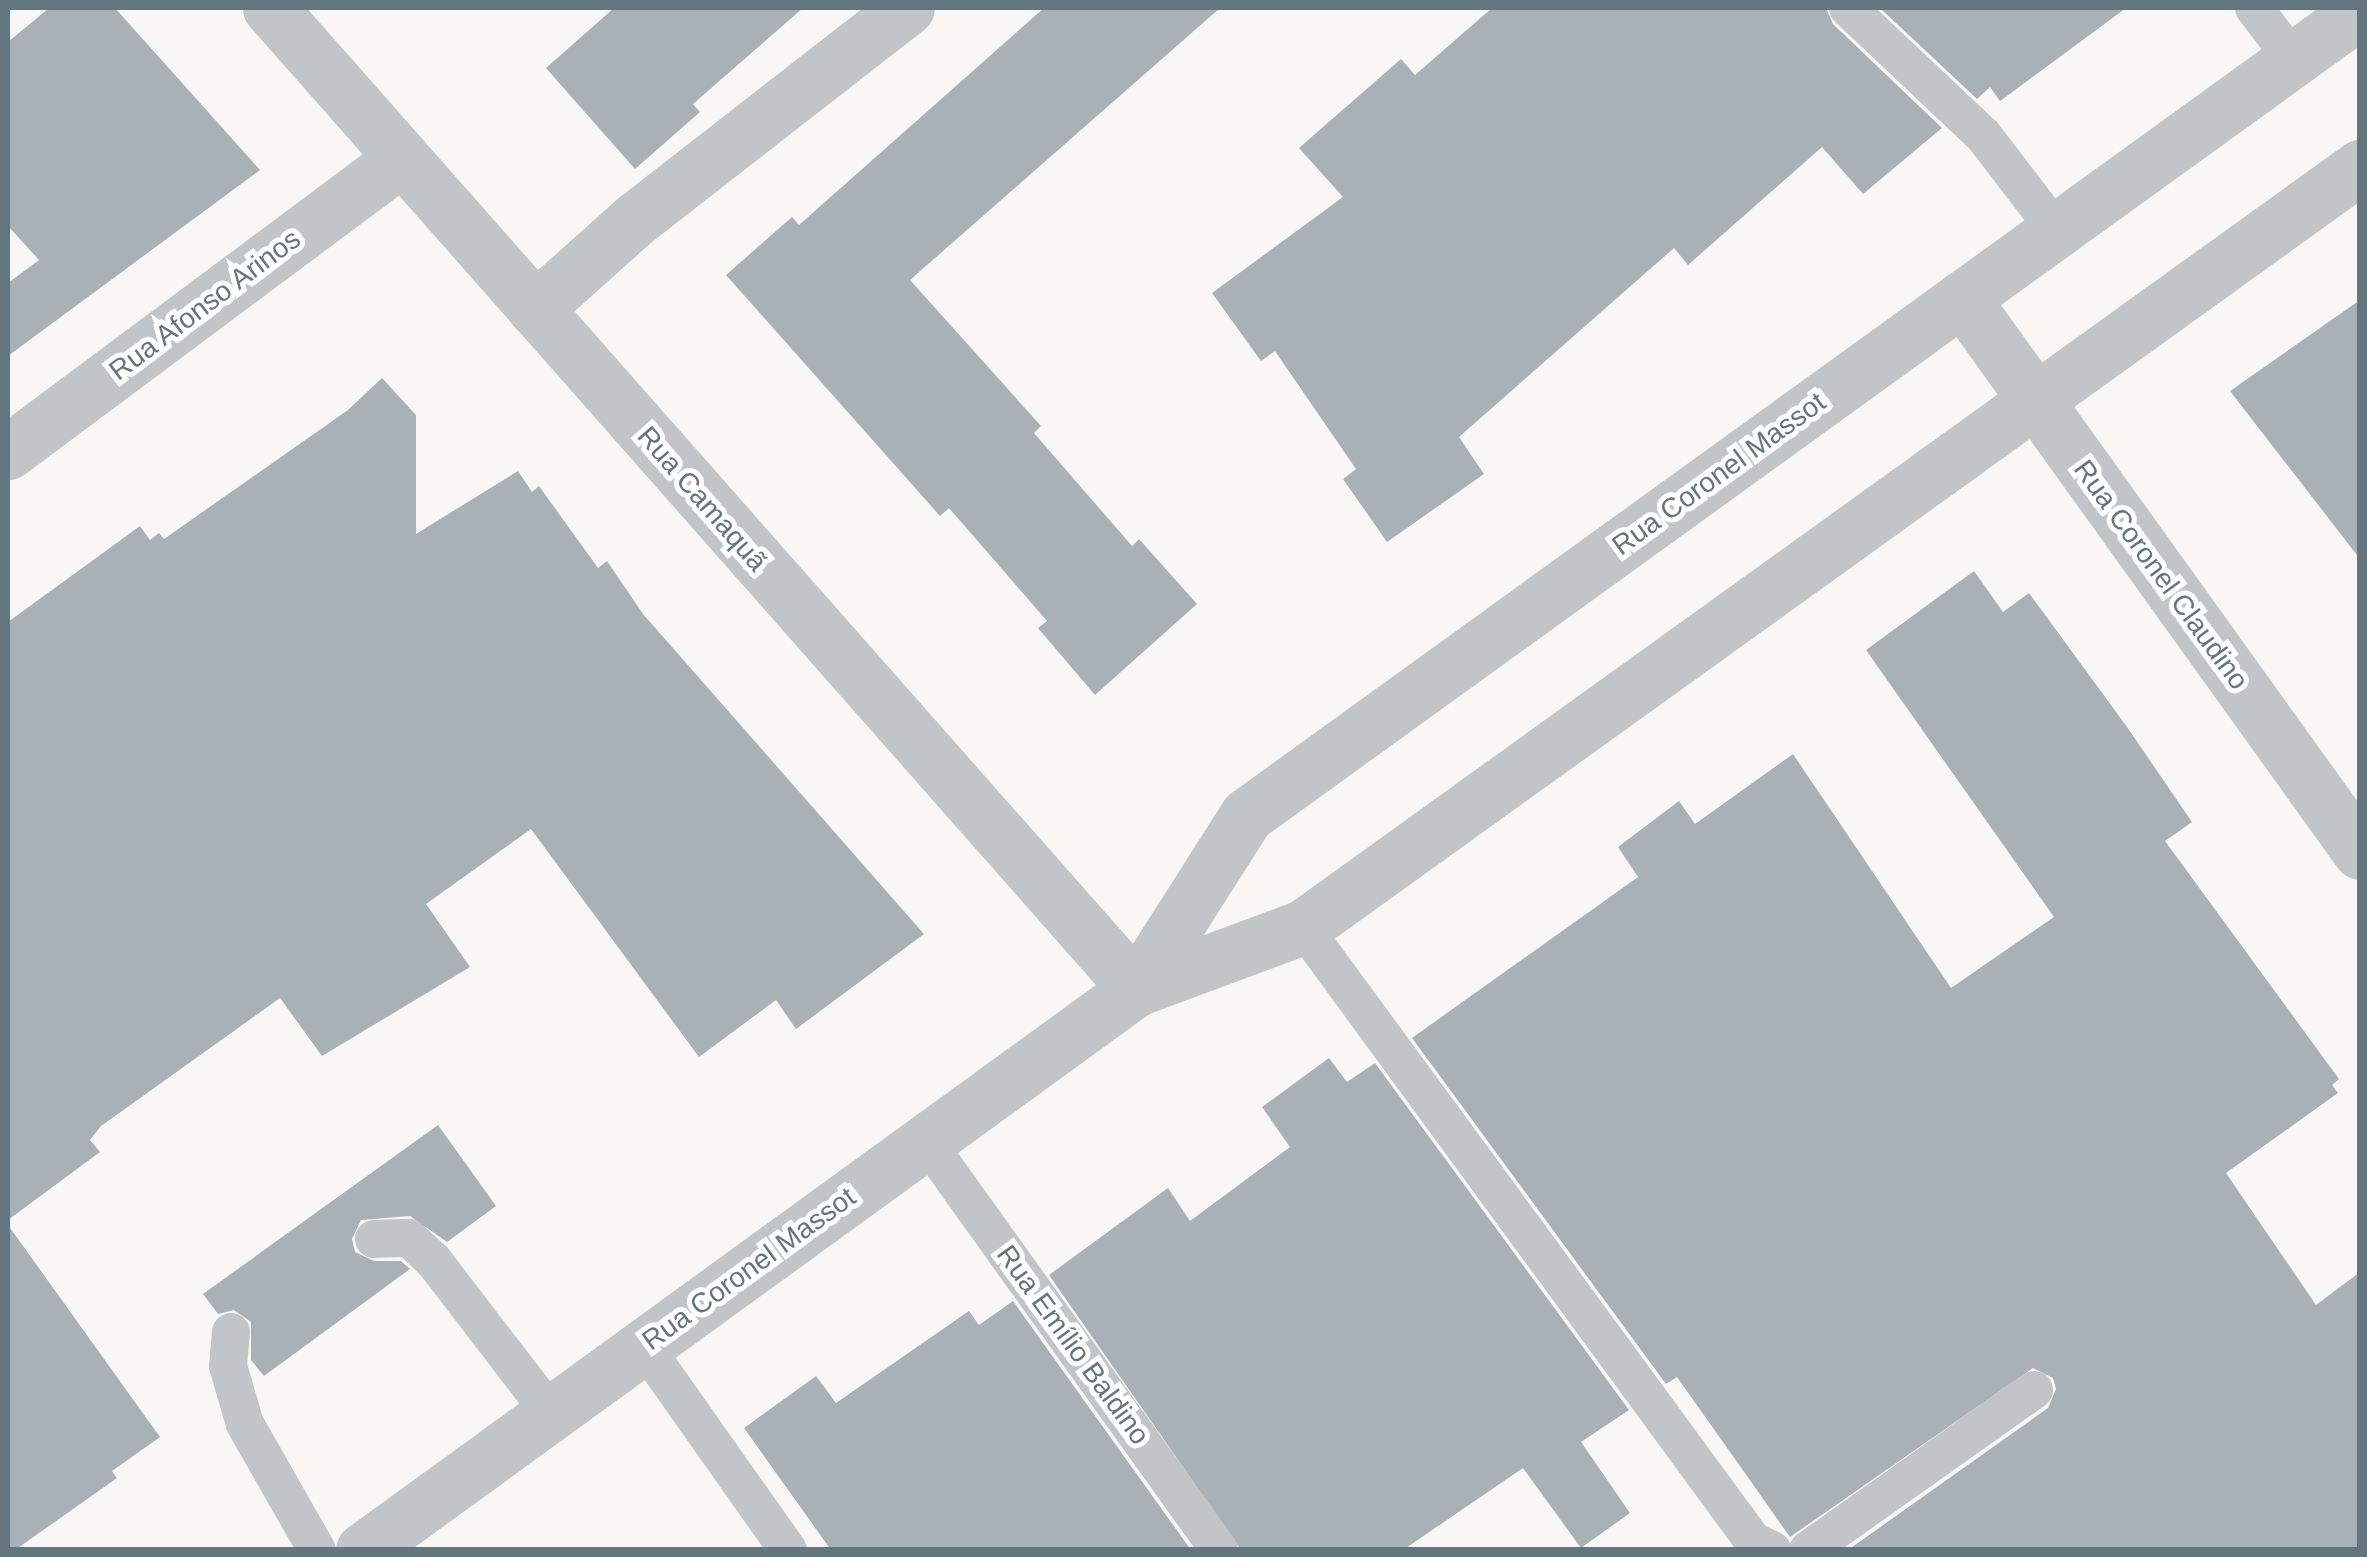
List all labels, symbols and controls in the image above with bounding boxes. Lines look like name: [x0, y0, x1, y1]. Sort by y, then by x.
street label: Rua Afonso Arinos: [102, 221, 308, 389]
street label: Rua Coronel Massot: [1606, 385, 1832, 563]
street label: Rua Camaquã: [630, 420, 774, 578]
street label: Rua Coronel Claudino: [2066, 454, 2256, 696]
street label: Rua Coronel Massot: [636, 1180, 862, 1358]
street label: Rua Emílio Baldino: [989, 1239, 1157, 1451]

